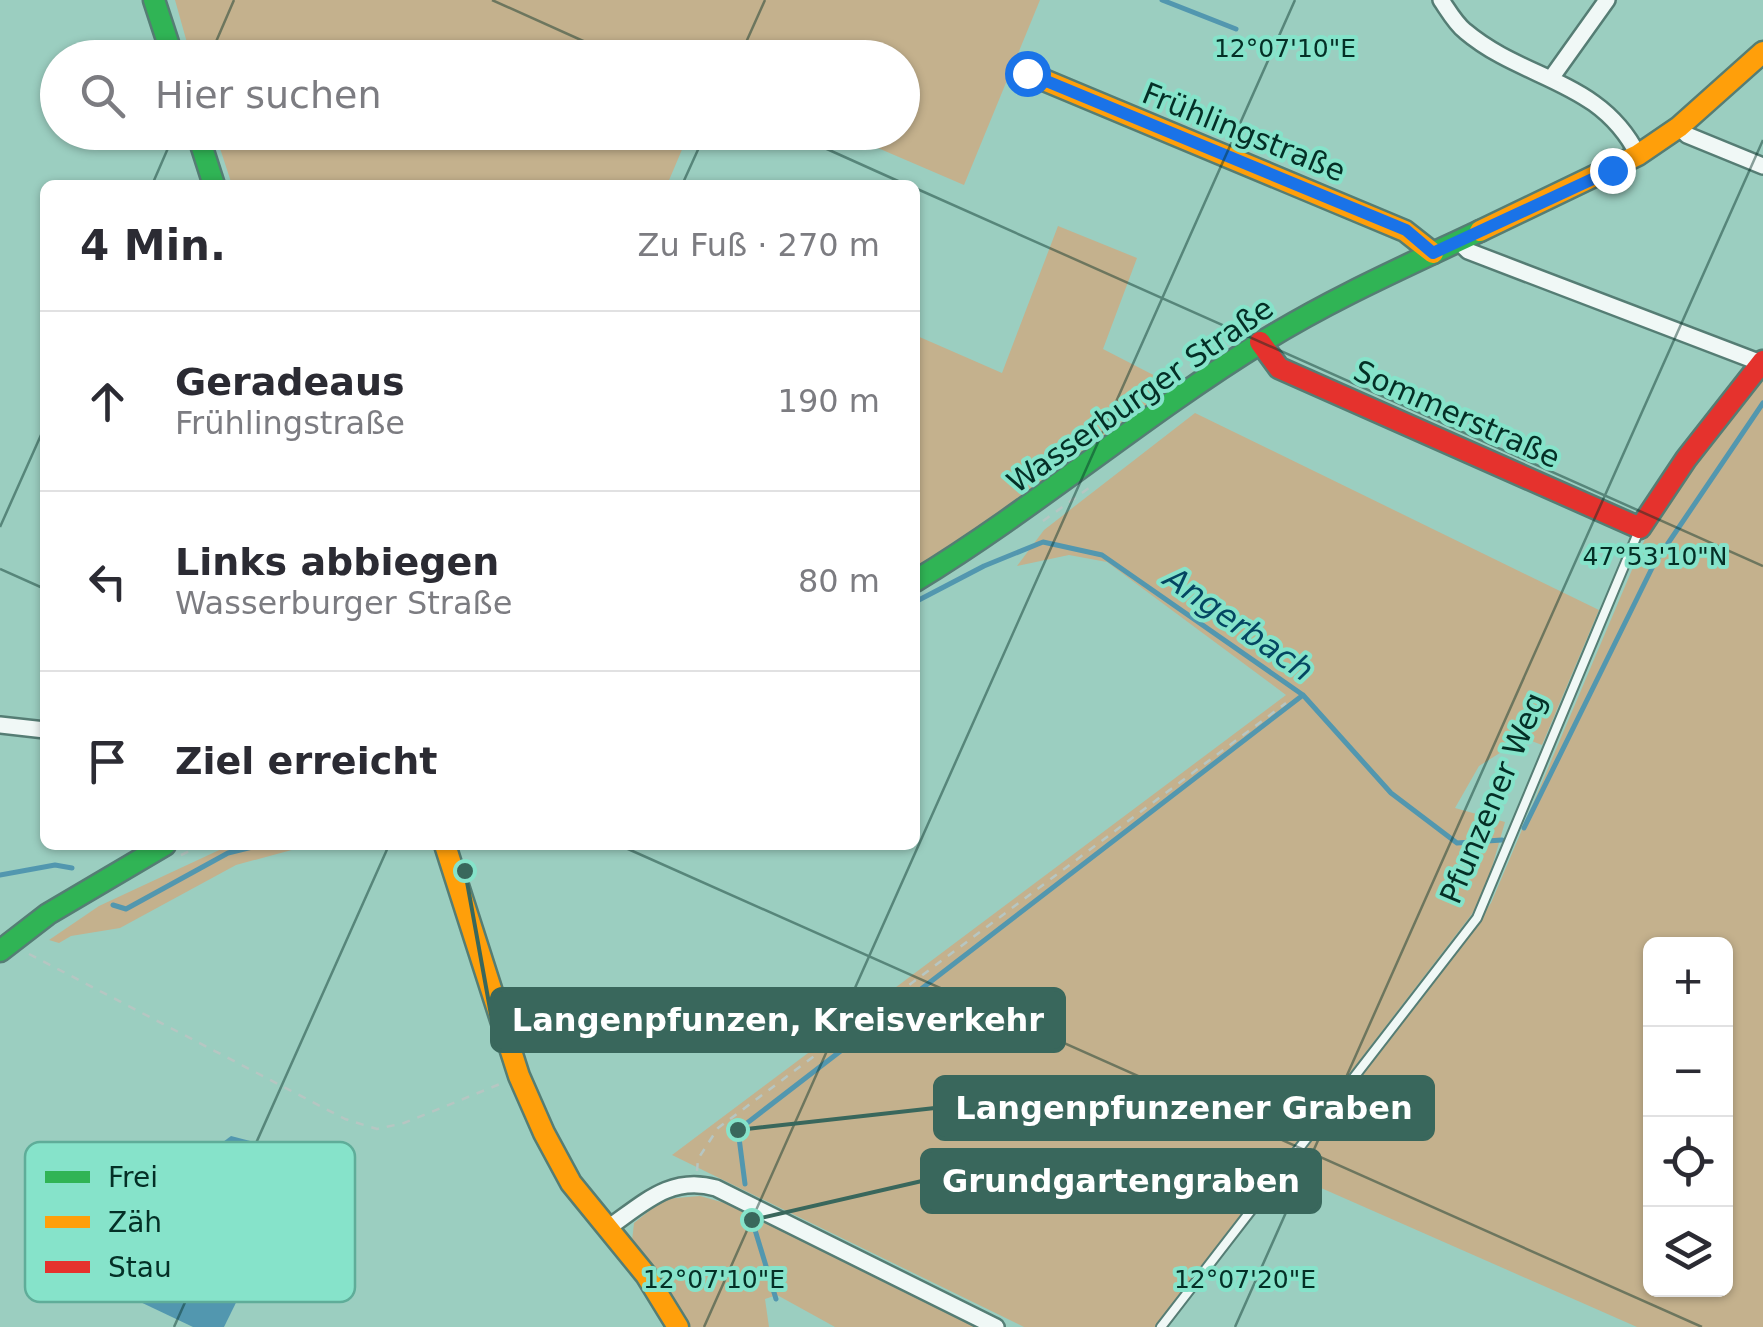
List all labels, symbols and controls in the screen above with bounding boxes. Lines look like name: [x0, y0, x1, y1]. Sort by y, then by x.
text: 12°07'10"E: [1214, 34, 1356, 63]
search box: [40, 40, 920, 150]
route start: [1005, 51, 1051, 97]
icon: search: [75, 68, 130, 123]
text: Hier suchen: [155, 73, 382, 117]
street label: Frühlingstraße: [1137, 75, 1351, 189]
route end: [1590, 148, 1636, 194]
text: 4 Min.: [80, 221, 226, 270]
text: Zu Fuß · 270 m: [638, 226, 880, 264]
street label: Wasserburger Straße: [1000, 290, 1280, 500]
street label: Sommerstraße: [1348, 353, 1566, 475]
text: Geradeaus: [175, 360, 405, 404]
icon: ahead: [80, 374, 135, 429]
text: 190 m: [778, 382, 880, 420]
text: Frühlingstraße: [175, 404, 405, 442]
text: Links abbiegen: [175, 540, 499, 584]
text: 47°53'10"N: [1582, 542, 1728, 571]
icon: left: [80, 554, 135, 609]
water label: Angerbach: [1156, 558, 1321, 689]
text: 80 m: [798, 562, 880, 600]
text: Wasserburger Straße: [175, 584, 512, 622]
street label: Pfunzener Weg: [1433, 687, 1553, 909]
icon: arrive: [80, 734, 135, 789]
text: Ziel erreicht: [175, 739, 437, 783]
map controls: [1643, 937, 1733, 1297]
button: +: [1643, 937, 1733, 1027]
callout: Langenpfunzen, Kreisverkehr: [492, 989, 1064, 1051]
text: Langenpfunzen, Kreisverkehr: [512, 1001, 1044, 1039]
button: −: [1643, 1027, 1733, 1117]
callout: Langenpfunzener Graben: [935, 1077, 1433, 1139]
text: Langenpfunzener Graben: [955, 1089, 1413, 1127]
button: locate: [1643, 1117, 1733, 1207]
legend: [25, 1142, 355, 1302]
callout: Grundgartengraben: [922, 1150, 1320, 1212]
text: Frei: [108, 1161, 158, 1194]
text: Grundgartengraben: [942, 1162, 1300, 1200]
text: Zäh: [108, 1206, 162, 1239]
button: layers: [1643, 1207, 1733, 1297]
text: Stau: [108, 1251, 172, 1284]
text: 12°07'10"E: [643, 1265, 785, 1294]
text: 12°07'20"E: [1174, 1265, 1316, 1294]

